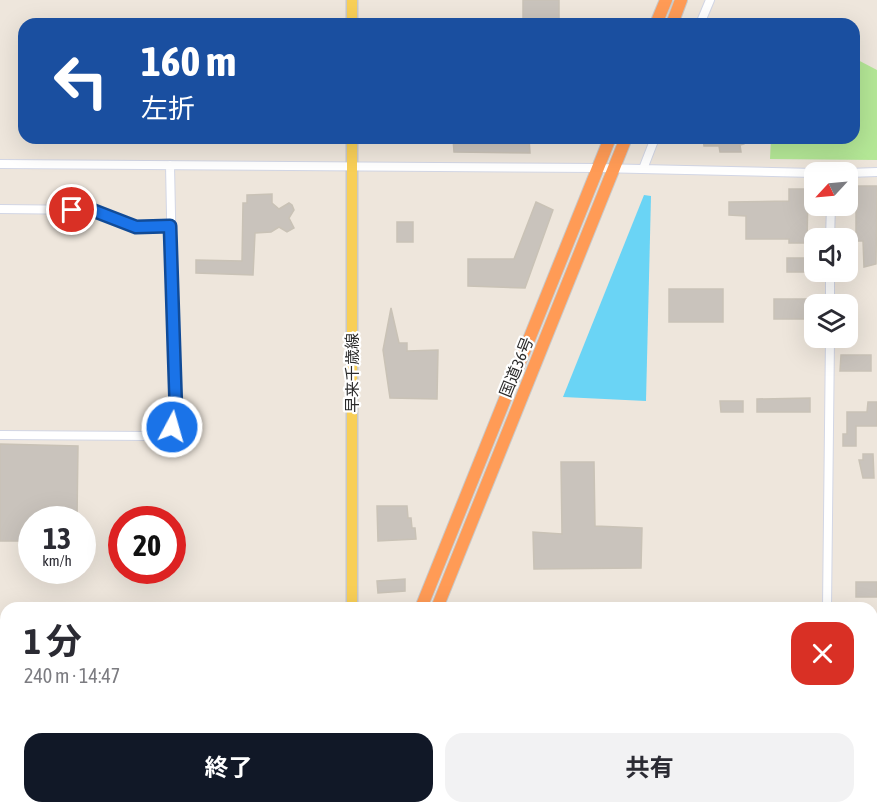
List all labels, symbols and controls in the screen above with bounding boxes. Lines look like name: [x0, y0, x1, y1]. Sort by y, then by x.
text: 160 m: [141, 37, 236, 85]
icon: left: [42, 42, 120, 120]
text: 左折: [141, 93, 195, 124]
north arrow: [804, 162, 858, 216]
map controls: [804, 162, 858, 348]
pin: [46, 184, 97, 235]
icon: arrive: [55, 193, 88, 226]
button: sound: [804, 228, 858, 282]
button: layers: [804, 294, 858, 348]
street label: 早来千歳線: [343, 333, 361, 413]
street label: 国道36号: [496, 334, 536, 400]
position arrow: [140, 395, 204, 459]
speed limit sign: 20: [108, 506, 186, 584]
text: 13: [43, 521, 71, 555]
text: km/h: [42, 552, 72, 569]
text: 1 分: [24, 620, 82, 662]
button: close: [791, 622, 854, 685]
text: 240 m · 14:47: [24, 664, 120, 687]
button: 終了: [24, 733, 433, 802]
button: 共有: [445, 733, 854, 802]

